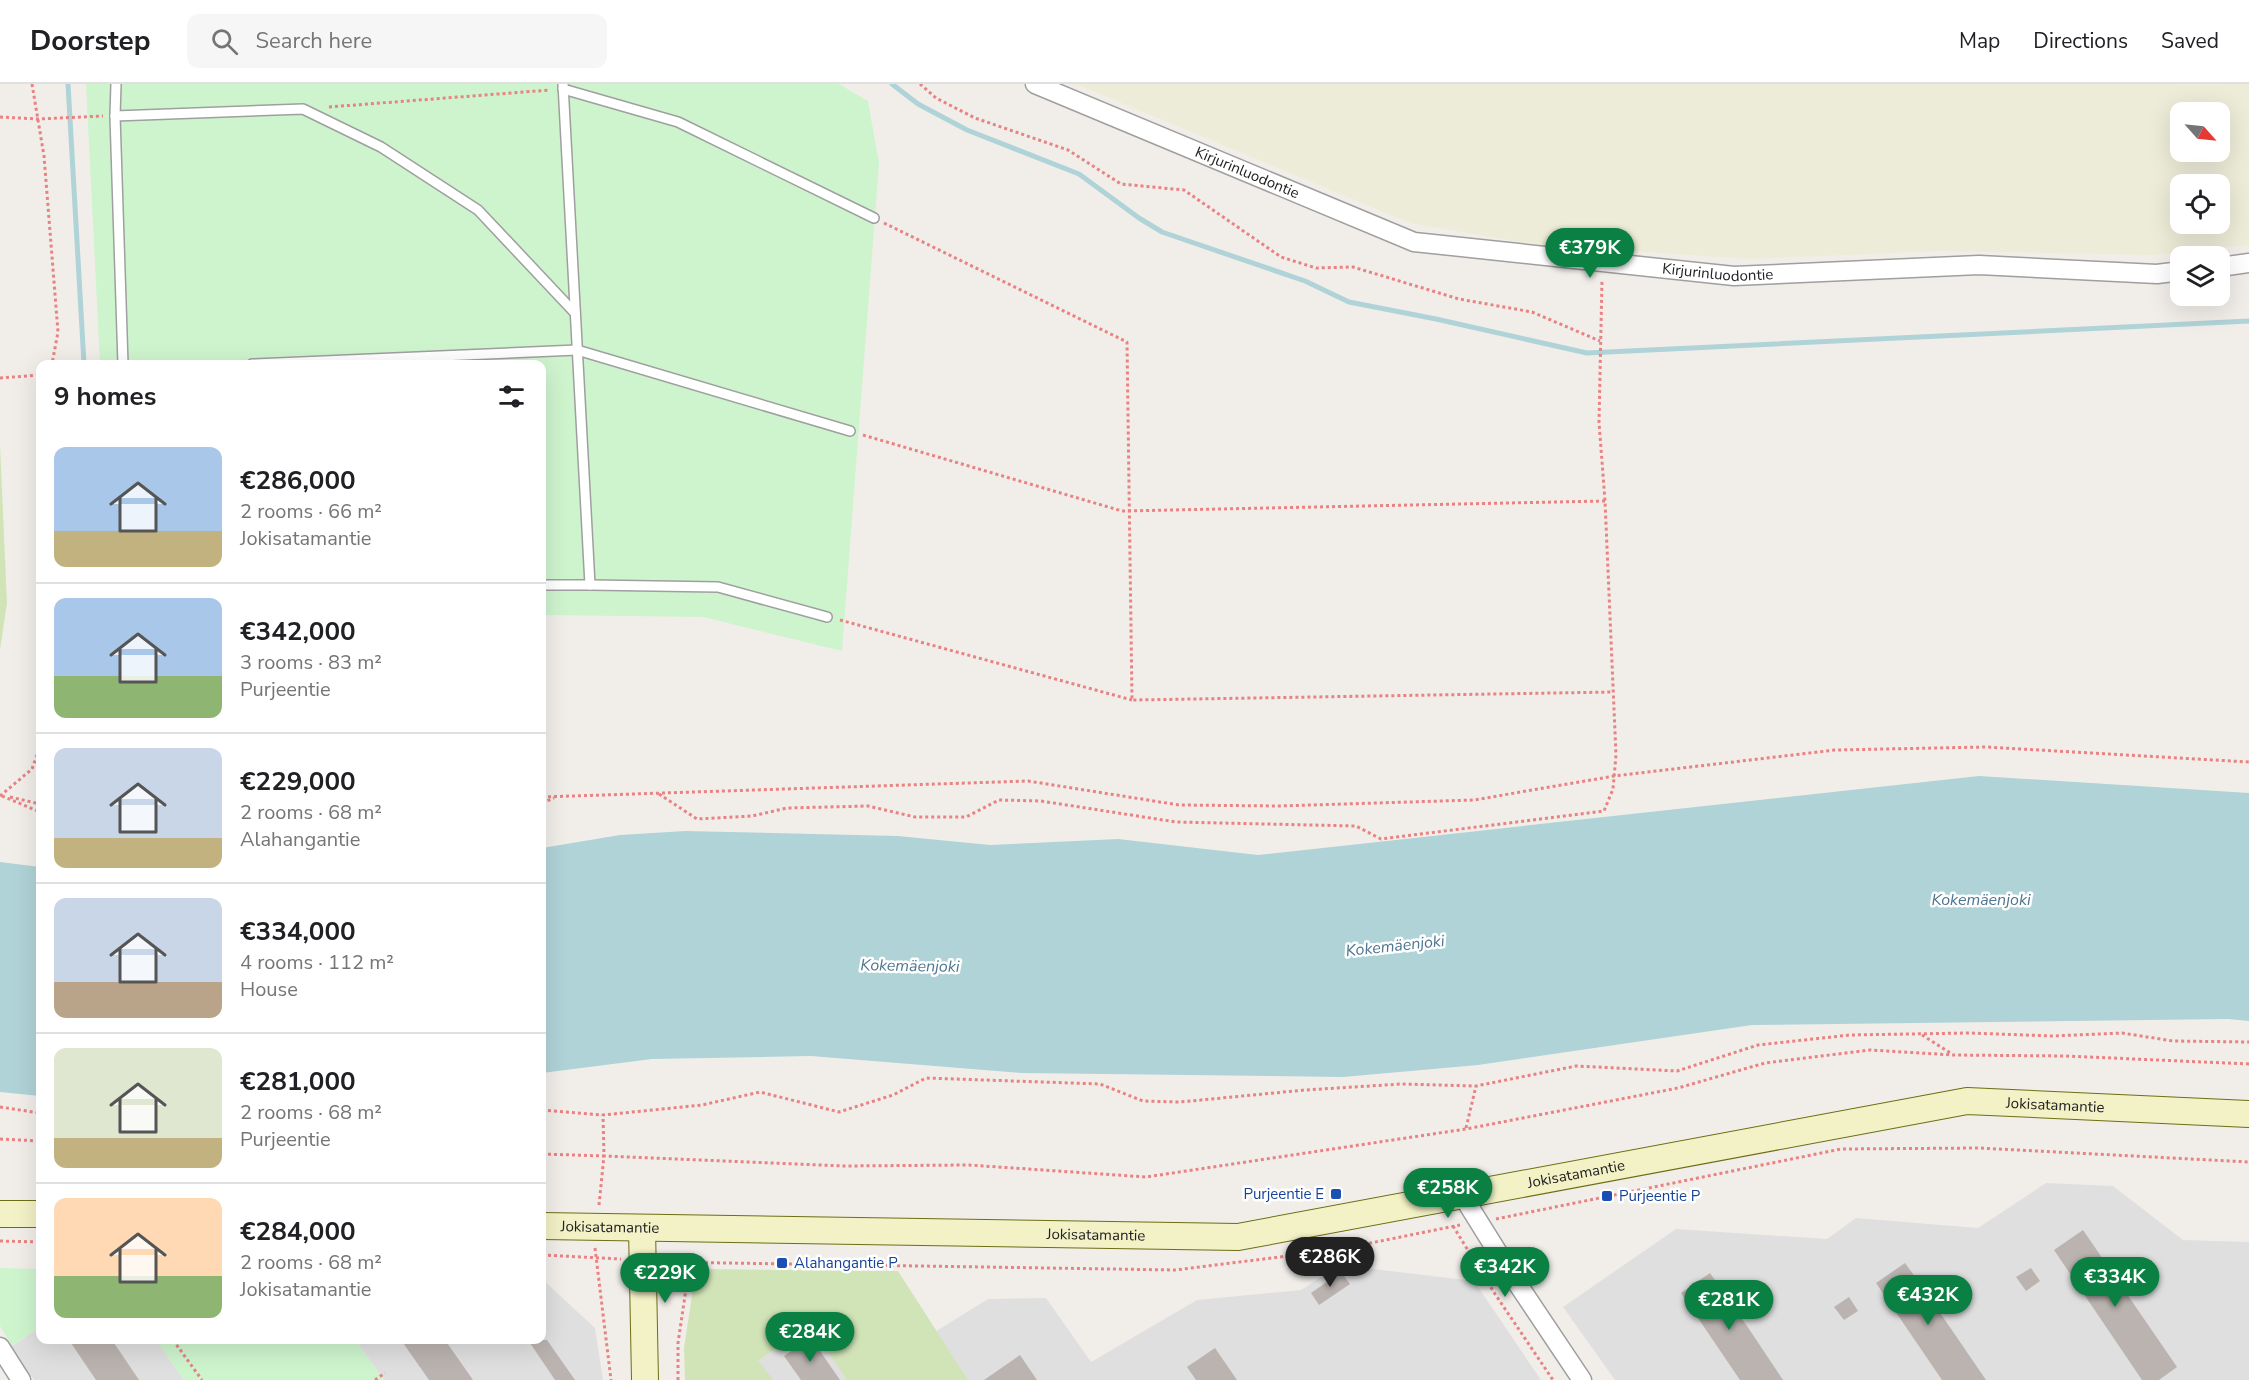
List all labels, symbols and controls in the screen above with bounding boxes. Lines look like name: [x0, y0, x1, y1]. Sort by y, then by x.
search box: [187, 14, 607, 68]
text: Doorstep: [30, 22, 151, 60]
icon: search: [208, 25, 241, 58]
text: Search here: [256, 26, 372, 56]
text: Map: [1959, 27, 2000, 55]
text: Directions: [2033, 27, 2128, 55]
text: Saved: [2161, 27, 2219, 55]
north arrow: [2170, 102, 2230, 162]
map controls: [2170, 102, 2230, 306]
street label: Kirjurinluodontie: [1192, 142, 1302, 203]
button: locate: [2170, 174, 2230, 234]
pin: €379K: [1548, 228, 1632, 279]
text: €379K: [1559, 234, 1621, 261]
button: layers: [2170, 246, 2230, 306]
street label: Kirjurinluodontie: [1661, 258, 1774, 286]
text: 9 homes: [54, 379, 156, 414]
icon: filters: [495, 380, 528, 413]
text: €286,000: [240, 463, 356, 498]
icon: home: [102, 471, 174, 543]
text: 2 rooms · 66 m²: [240, 498, 382, 525]
text: Jokisatamantie: [240, 525, 371, 552]
text: €342,000: [240, 614, 356, 649]
icon: home: [102, 622, 174, 694]
text: 3 rooms · 83 m²: [240, 649, 382, 676]
text: Purjeentie: [240, 676, 331, 703]
text: €229,000: [240, 764, 356, 799]
icon: home: [102, 772, 174, 844]
text: 2 rooms · 68 m²: [240, 799, 382, 826]
text: Alahangantie: [240, 826, 360, 853]
water label: Kokemäenjoki: [1931, 889, 2031, 911]
text: €334,000: [240, 914, 356, 949]
icon: home: [102, 922, 174, 994]
water label: Kokemäenjoki: [1345, 930, 1446, 962]
text: 4 rooms · 112 m²: [240, 949, 394, 976]
water label: Kokemäenjoki: [860, 954, 960, 978]
text: House: [240, 976, 298, 1003]
text: €281,000: [240, 1064, 356, 1099]
icon: home: [102, 1072, 174, 1144]
street label: Jokisatamantie: [2004, 1093, 2105, 1117]
text: 2 rooms · 68 m²: [240, 1099, 382, 1126]
text: Purjeentie: [240, 1126, 331, 1153]
street label: Jokisatamantie: [1525, 1155, 1626, 1193]
pin: €258K: [1406, 1168, 1490, 1219]
text: €258K: [1417, 1174, 1479, 1201]
place label: Purjeentie E: [1243, 1184, 1324, 1204]
place label: Purjeentie P: [1619, 1186, 1701, 1206]
marker: Purjeentie E: [1329, 1187, 1343, 1201]
marker: Purjeentie P: [1600, 1189, 1614, 1203]
text: €284,000: [240, 1214, 356, 1249]
street label: Jokisatamantie: [560, 1216, 659, 1238]
icon: home: [102, 1222, 174, 1294]
street label: Jokisatamantie: [1045, 1224, 1145, 1246]
pin: €286K: [1288, 1237, 1372, 1288]
text: €286K: [1299, 1243, 1361, 1270]
pin: €342K: [1463, 1247, 1547, 1298]
text: 2 rooms · 68 m²: [240, 1249, 382, 1276]
pin: €229K: [623, 1253, 707, 1304]
place label: Alahangantie P: [794, 1253, 898, 1273]
text: €342K: [1474, 1253, 1536, 1280]
marker: Alahangantie P: [775, 1256, 789, 1270]
pin: €334K: [2073, 1257, 2157, 1308]
text: €229K: [634, 1259, 696, 1286]
text: €334K: [2084, 1263, 2146, 1290]
pin: €432K: [1886, 1275, 1970, 1326]
text: Jokisatamantie: [240, 1276, 371, 1303]
pin: €281K: [1687, 1280, 1771, 1331]
text: €432K: [1897, 1281, 1959, 1308]
text: €281K: [1698, 1286, 1760, 1313]
pin: €284K: [768, 1312, 852, 1363]
text: €284K: [779, 1318, 841, 1345]

